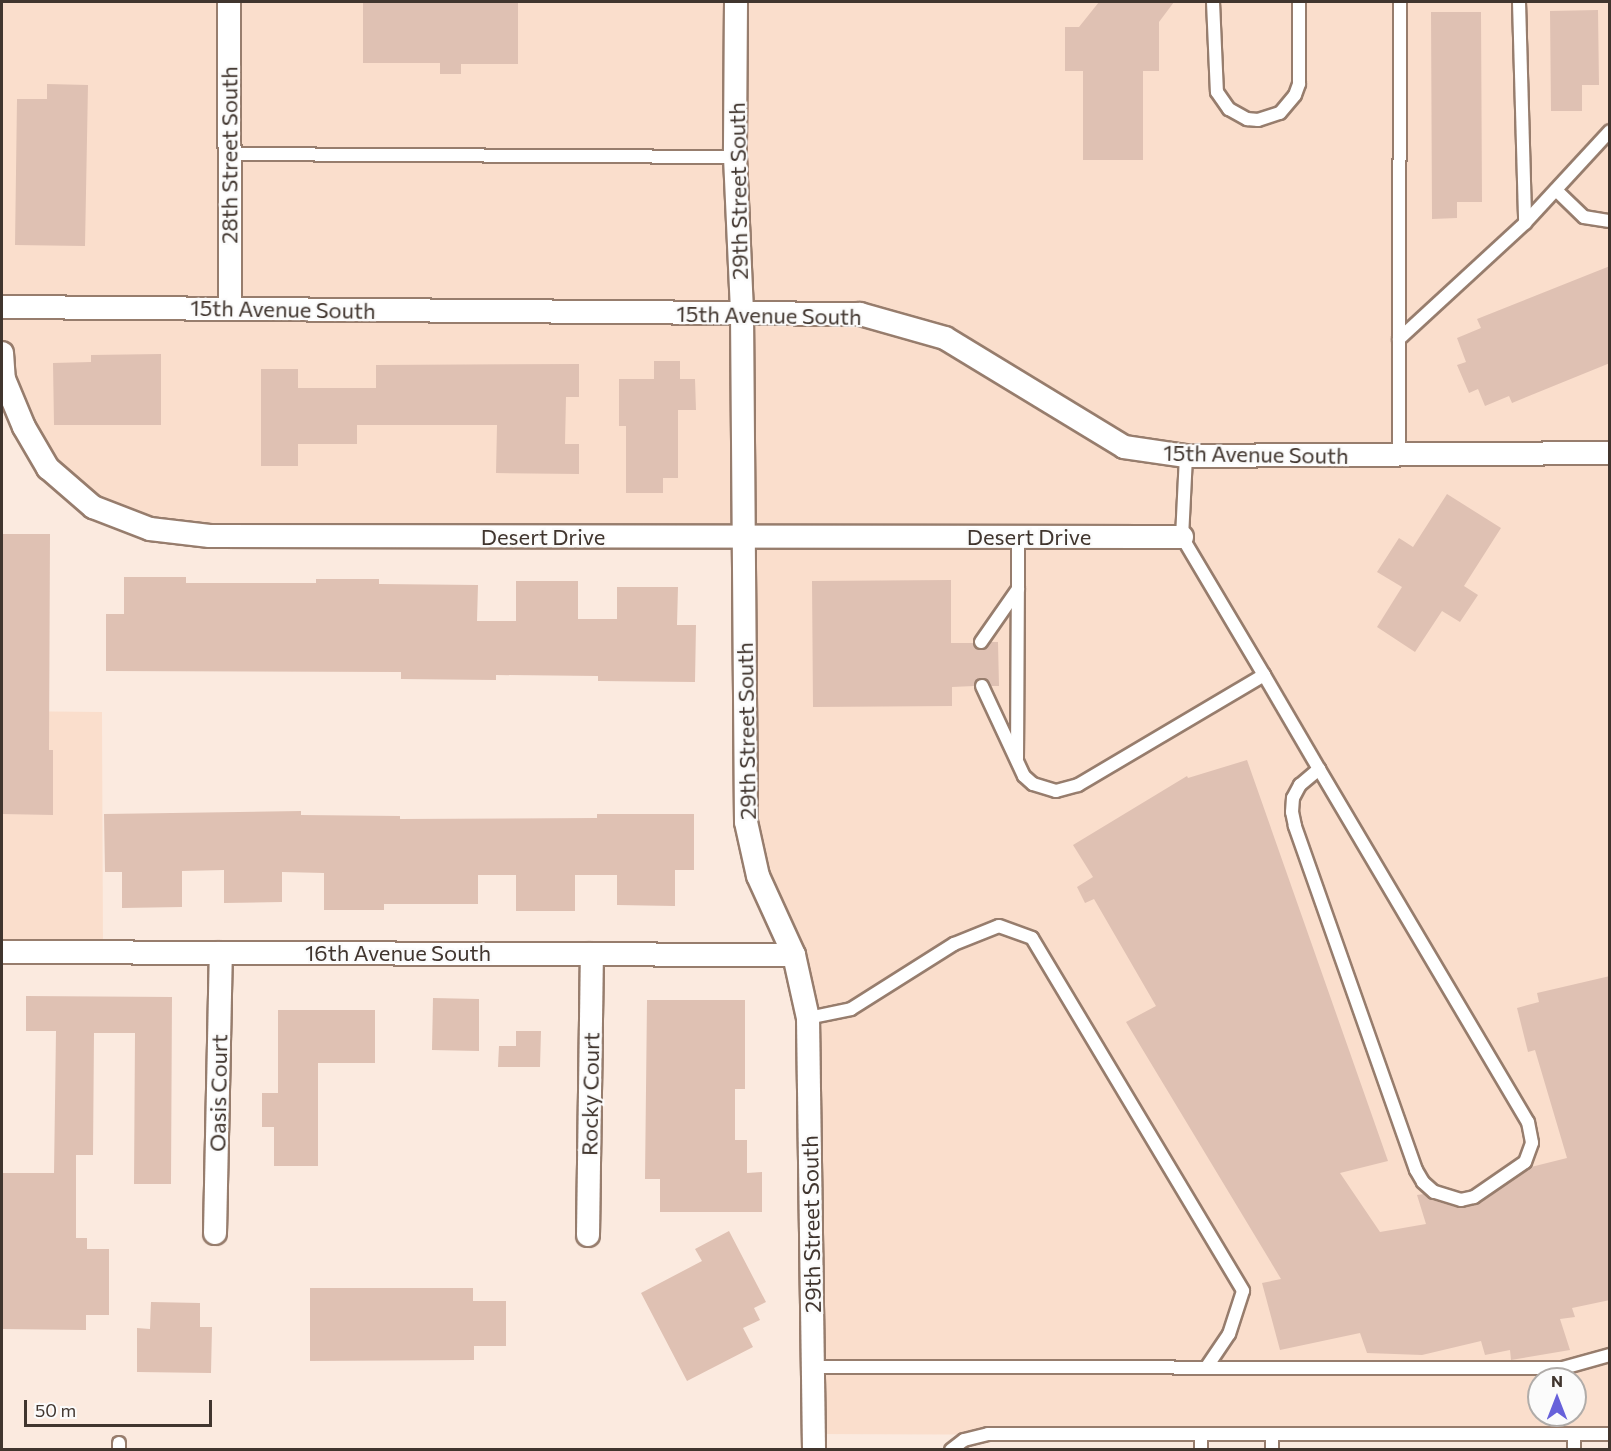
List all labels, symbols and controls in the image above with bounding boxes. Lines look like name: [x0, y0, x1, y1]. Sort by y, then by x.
street label: 28th Street South: [216, 66, 242, 244]
street label: 29th Street South: [723, 102, 753, 280]
street label: 15th Avenue South: [190, 294, 376, 324]
street label: 15th Avenue South: [676, 300, 862, 330]
street label: 15th Avenue South: [1163, 439, 1349, 469]
street label: Desert Drive: [481, 524, 605, 550]
street label: Desert Drive: [967, 524, 1091, 550]
street label: 29th Street South: [731, 642, 761, 820]
street label: 16th Avenue South: [305, 940, 491, 966]
street label: Rocky Court: [576, 1032, 604, 1156]
street label: Oasis Court: [204, 1034, 232, 1152]
street label: 29th Street South: [796, 1135, 826, 1313]
north arrow: [1527, 1367, 1587, 1427]
text: N: [1551, 1371, 1563, 1390]
scale bar: [27, 1388, 214, 1426]
text: 50 m: [35, 1399, 76, 1421]

